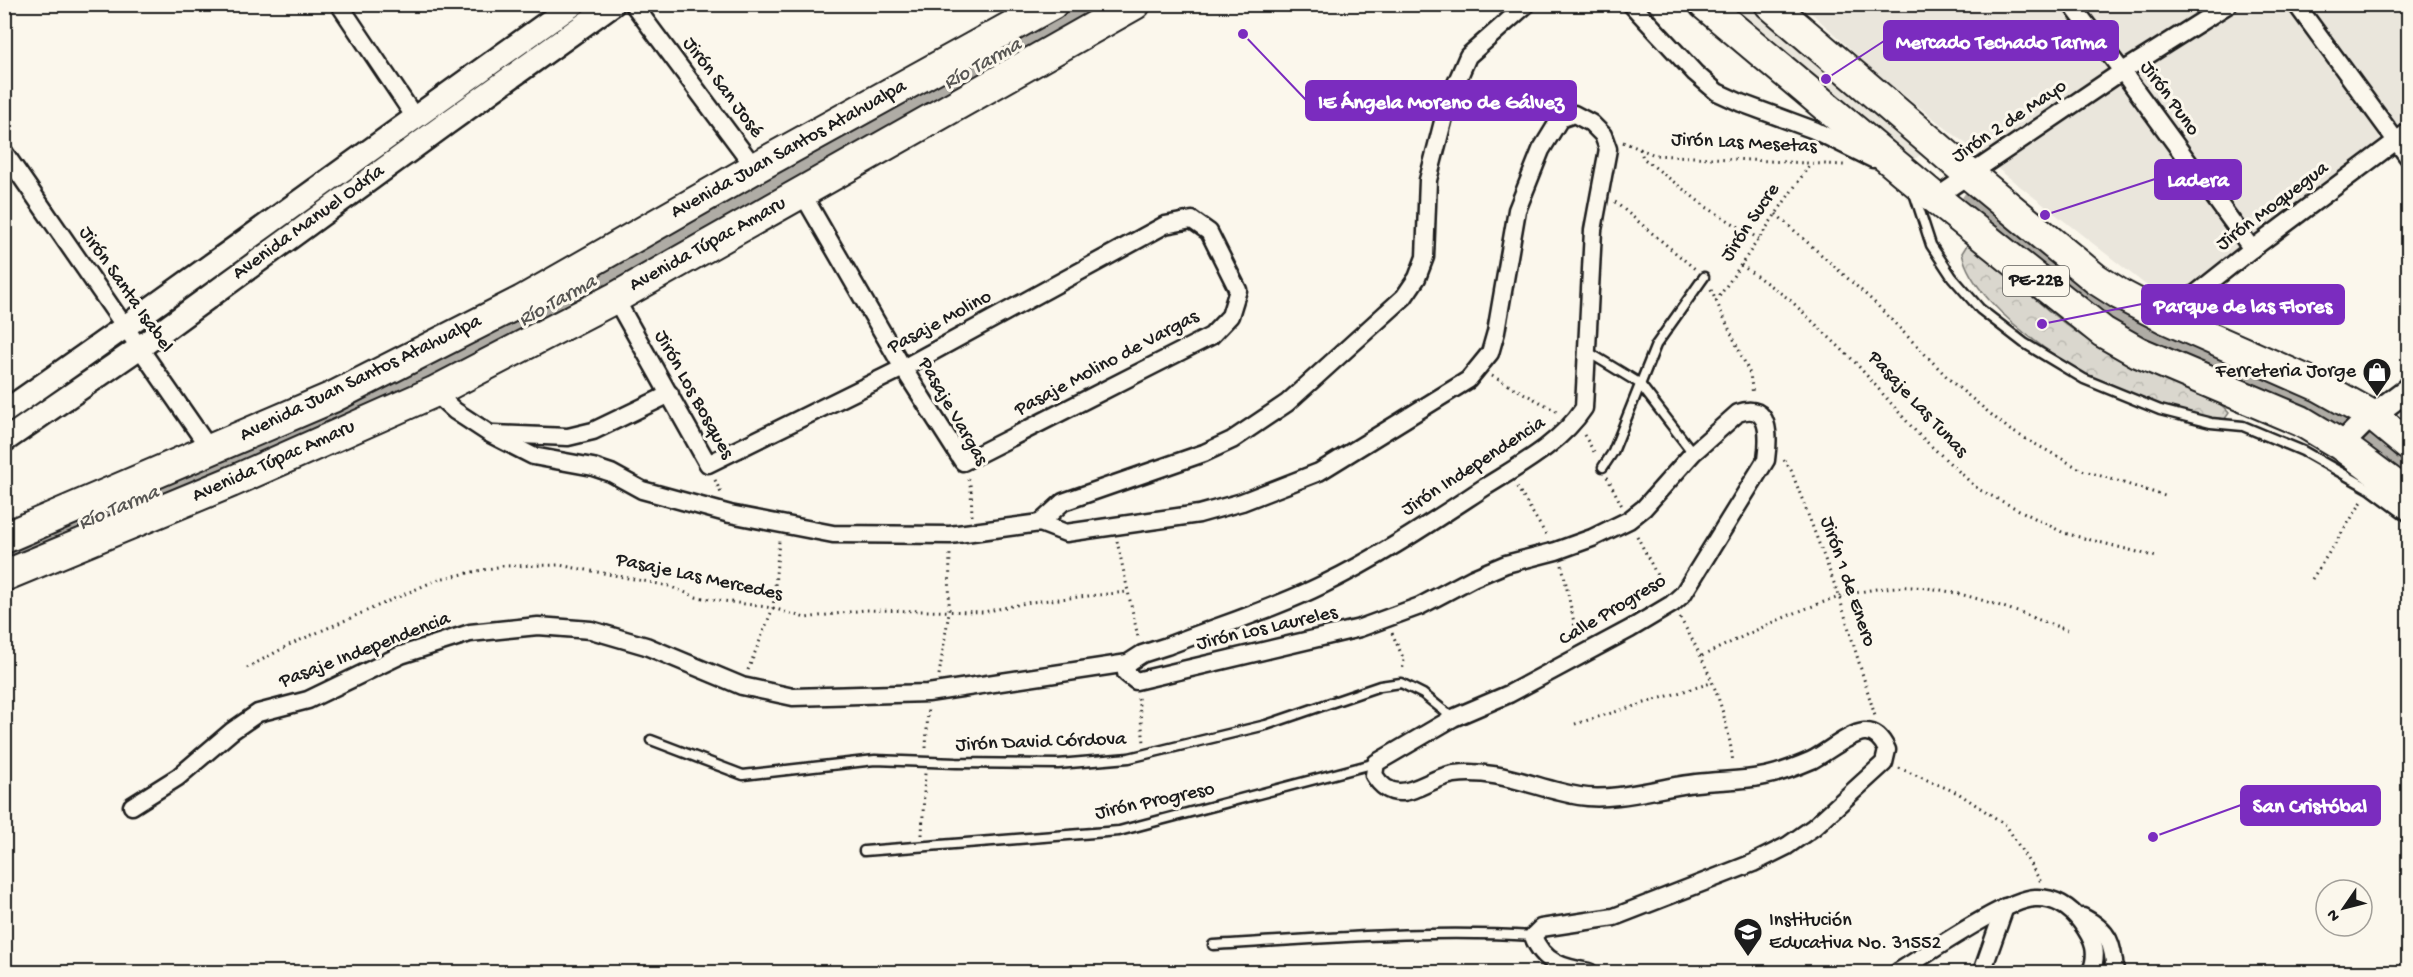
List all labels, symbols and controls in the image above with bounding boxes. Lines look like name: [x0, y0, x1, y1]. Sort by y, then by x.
callout: Mercado Techado Tarma: [1884, 21, 2118, 60]
text: Mercado Techado Tarma: [1896, 32, 2108, 57]
street label: Jirón San José: [677, 33, 768, 143]
water label: Río Tarma: [940, 33, 1027, 97]
street label: Jirón Puno: [2134, 57, 2204, 141]
street label: Avenida Juan Santos Atahualpa: [667, 75, 912, 224]
street label: Jirón 2 de Mayo: [1948, 75, 2072, 169]
callout: IE Ángela Moreno de Gálvez: [1306, 81, 1576, 120]
text: IE Ángela Moreno de Gálvez: [1318, 91, 1566, 117]
street label: Jirón Las Mesetas: [1671, 129, 1818, 159]
street label: Jirón Moquegua: [2212, 157, 2334, 257]
street label: Avenida Manuel Odría: [229, 160, 390, 286]
callout: Ladera: [2155, 160, 2241, 199]
text: Ladera: [2167, 170, 2230, 195]
street label: Jirón Sucre: [1716, 179, 1786, 267]
street label: Avenida Túpac Amaru: [626, 192, 791, 298]
street label: Jirón Santa Isabel: [73, 222, 177, 358]
road number: PE-22B: [2003, 266, 2069, 296]
water label: Río Tarma: [515, 270, 602, 334]
callout: Parque de las Flores: [2142, 285, 2344, 324]
street label: Pasaje Molino: [883, 286, 996, 360]
text: Parque de las Flores: [2153, 296, 2333, 321]
street label: Pasaje Molino de Vargas: [1010, 305, 1203, 423]
street label: Avenida Juan Santos Atahualpa: [236, 310, 486, 448]
street label: Jirón Los Bosques: [648, 327, 738, 464]
street label: Pasaje Las Tunas: [1861, 346, 1973, 463]
street label: Pasaje Vargas: [911, 353, 992, 471]
shop icon: Ferreteria Jorge: [2361, 356, 2393, 398]
place label: Ferreteria Jorge: [2214, 361, 2357, 384]
street label: Jirón Independencia: [1398, 412, 1551, 522]
street label: Avenida Túpac Amaru: [189, 416, 359, 508]
water label: Río Tarma: [75, 480, 164, 537]
street label: Jirón 1 de Enero: [1814, 514, 1880, 650]
street label: Pasaje Las Mercedes: [613, 549, 785, 607]
street label: Calle Progreso: [1555, 570, 1671, 652]
street label: Jirón Los Laureles: [1194, 601, 1340, 656]
street label: Pasaje Independencia: [275, 607, 455, 695]
street label: Jirón David Córdova: [955, 728, 1128, 757]
street label: Jirón Progreso: [1093, 778, 1217, 826]
callout: San Cristóbal: [2241, 786, 2380, 825]
text: San Cristóbal: [2253, 796, 2368, 821]
north arrow: [2314, 878, 2374, 938]
text: N: [2323, 904, 2345, 924]
place label: Institución Educativa No. 31552: [1769, 910, 1942, 956]
school or university icon: Institución Educativa No. 31552: [1732, 916, 1764, 958]

